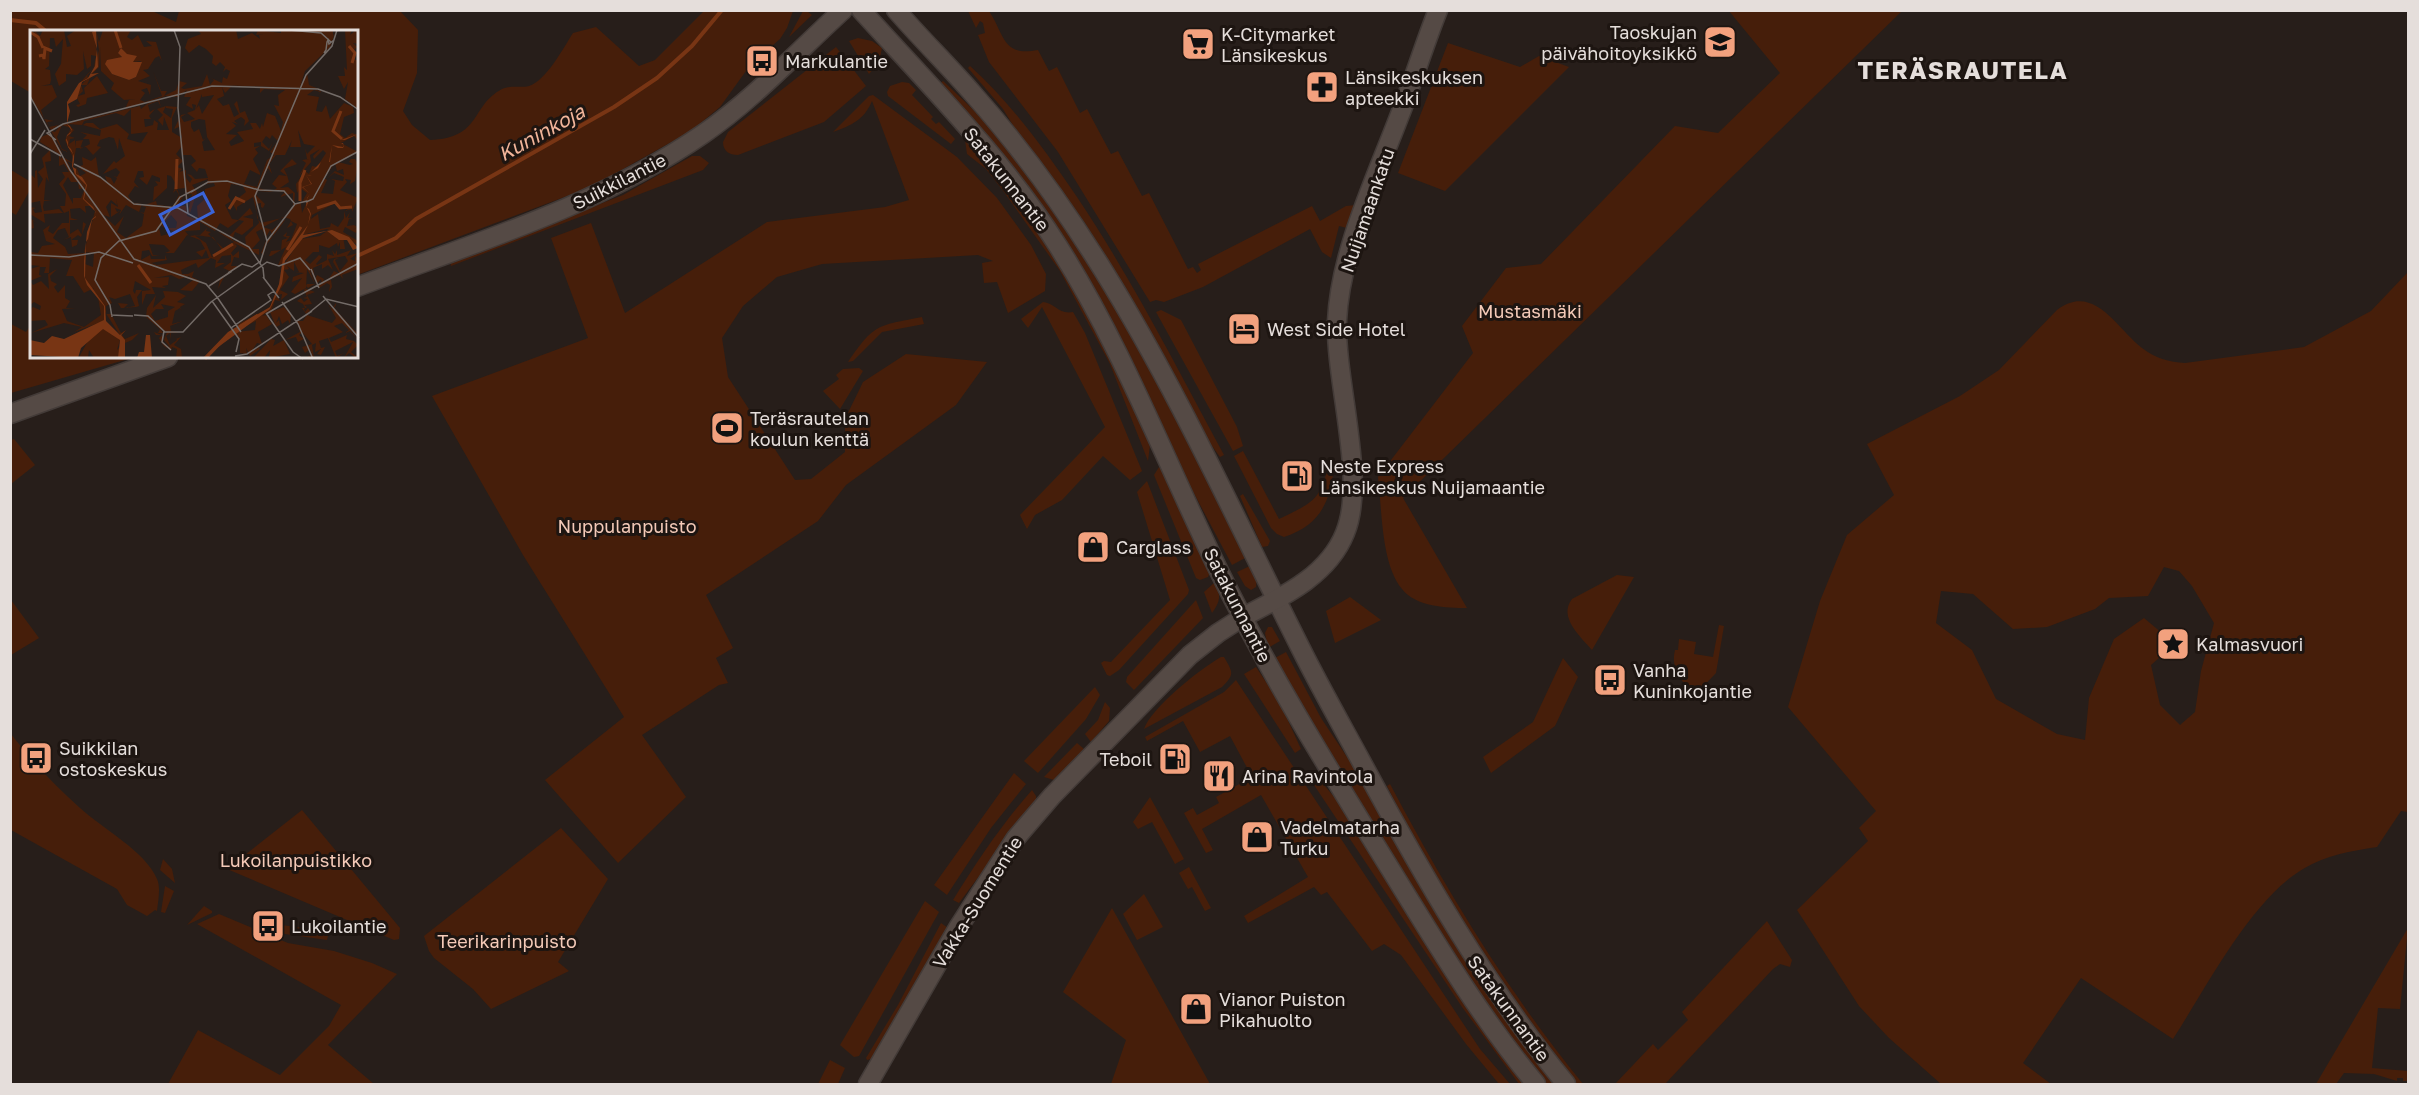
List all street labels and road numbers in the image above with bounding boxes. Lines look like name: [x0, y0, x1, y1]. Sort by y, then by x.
street label: Satakunnantie: [960, 123, 1054, 235]
street label: Nuijamaankatu: [1335, 145, 1399, 275]
street label: Suikkilantie: [569, 148, 669, 214]
street label: Satakunnantie: [1200, 544, 1276, 666]
street label: Vakka-Suomentie: [928, 832, 1026, 972]
street label: Satakunnantie: [1463, 951, 1555, 1065]

